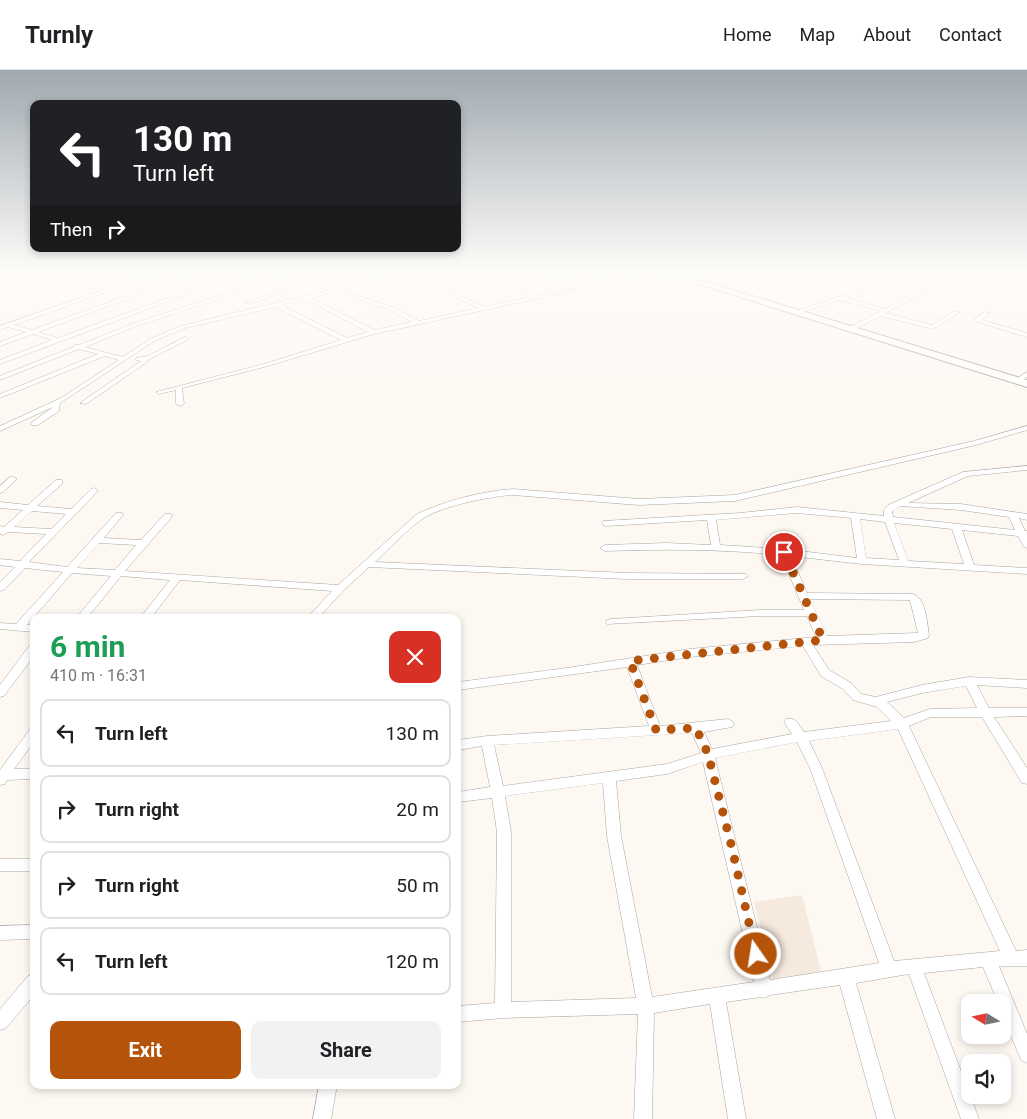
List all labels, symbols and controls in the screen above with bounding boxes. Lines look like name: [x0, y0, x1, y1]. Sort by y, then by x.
text: Turnly: [25, 21, 93, 49]
text: Home: [723, 24, 772, 45]
text: Map: [800, 24, 835, 45]
text: About: [863, 24, 911, 45]
text: Contact: [939, 24, 1002, 45]
text: 130 m: [133, 119, 232, 160]
icon: left: [50, 120, 115, 185]
text: Turn left: [133, 161, 214, 186]
icon: right: [102, 215, 130, 243]
text: Then: [50, 218, 92, 241]
pin: [763, 531, 805, 573]
icon: arrive: [770, 538, 798, 566]
text: 6 min: [50, 629, 125, 664]
button: close: [389, 631, 441, 683]
text: 410 m · 16:31: [50, 666, 147, 685]
icon: left: [52, 719, 80, 747]
text: Turn left: [95, 722, 168, 745]
text: 130 m: [386, 722, 439, 745]
icon: right: [52, 795, 80, 823]
text: Turn right: [95, 798, 179, 821]
text: 20 m: [396, 798, 439, 821]
icon: right: [52, 871, 80, 899]
text: Turn right: [95, 874, 179, 897]
text: 50 m: [396, 874, 439, 897]
position arrow: [729, 927, 781, 979]
icon: left: [52, 947, 80, 975]
text: Turn left: [95, 950, 168, 973]
text: 120 m: [386, 950, 439, 973]
north arrow: [961, 994, 1011, 1044]
map controls: [961, 994, 1011, 1104]
button: Exit: [50, 1021, 241, 1079]
button: Share: [251, 1021, 441, 1079]
button: sound: [961, 1054, 1011, 1104]

